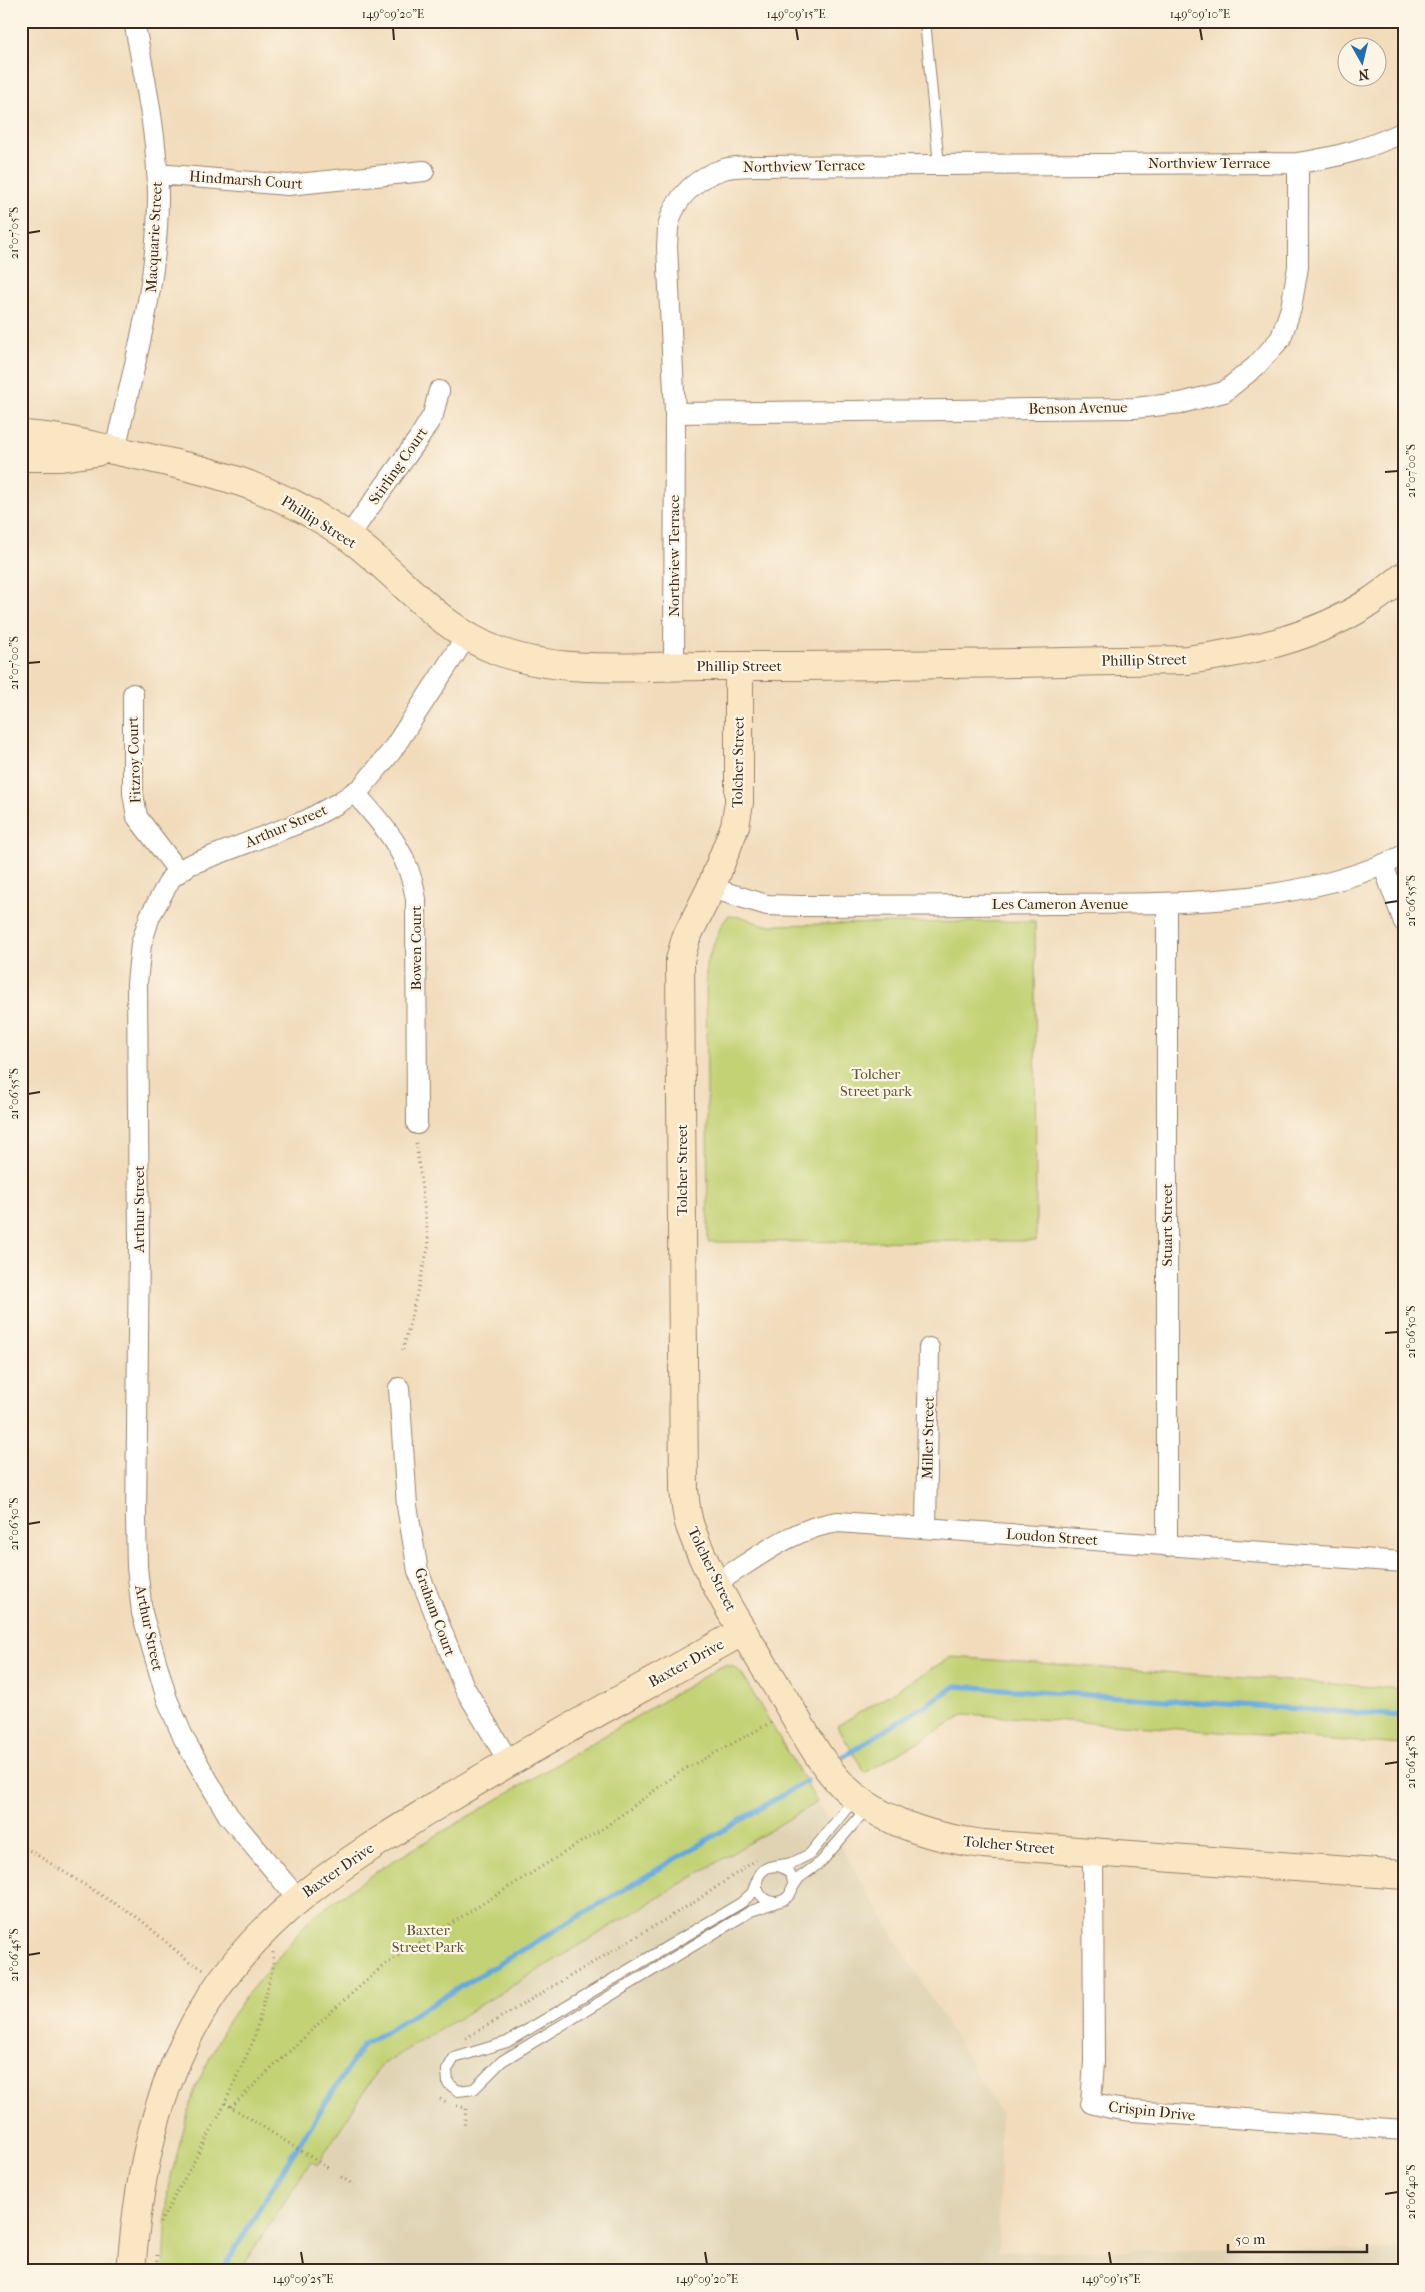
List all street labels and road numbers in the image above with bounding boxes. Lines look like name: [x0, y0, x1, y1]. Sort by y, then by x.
street label: Northview Terrace: [1148, 154, 1271, 172]
street label: Northview Terrace: [743, 156, 866, 176]
street label: Hindmarsh Court: [189, 167, 304, 193]
street label: Macquarie Street: [142, 180, 166, 293]
street label: Benson Avenue: [1028, 398, 1128, 418]
street label: Stirling Court: [365, 423, 432, 508]
street label: Phillip Street: [278, 492, 361, 553]
street label: Northview Terrace: [665, 494, 683, 617]
street label: Phillip Street: [1101, 650, 1188, 670]
street label: Phillip Street: [696, 657, 782, 675]
street label: Tolcher Street: [728, 715, 748, 808]
street label: Fitzroy Court: [123, 716, 145, 804]
street label: Arthur Street: [241, 800, 330, 852]
street label: Les Cameron Avenue: [992, 895, 1129, 913]
street label: Bowen Court: [407, 905, 425, 991]
street label: Tolcher Street: [673, 1123, 691, 1216]
street label: Arthur Street: [130, 1165, 148, 1254]
street label: Stuart Street: [1158, 1183, 1176, 1267]
street label: Miller Street: [918, 1396, 938, 1480]
street label: Tolcher Street: [684, 1524, 740, 1615]
street label: Loudon Street: [1005, 1525, 1099, 1549]
street label: Graham Court: [411, 1565, 460, 1659]
street label: Arthur Street: [131, 1582, 167, 1673]
street label: Baxter Drive: [645, 1635, 727, 1691]
street label: Tolcher Street: [963, 1832, 1056, 1858]
street label: Baxter Drive: [299, 1838, 378, 1901]
street label: Crispin Drive: [1108, 2097, 1197, 2125]

